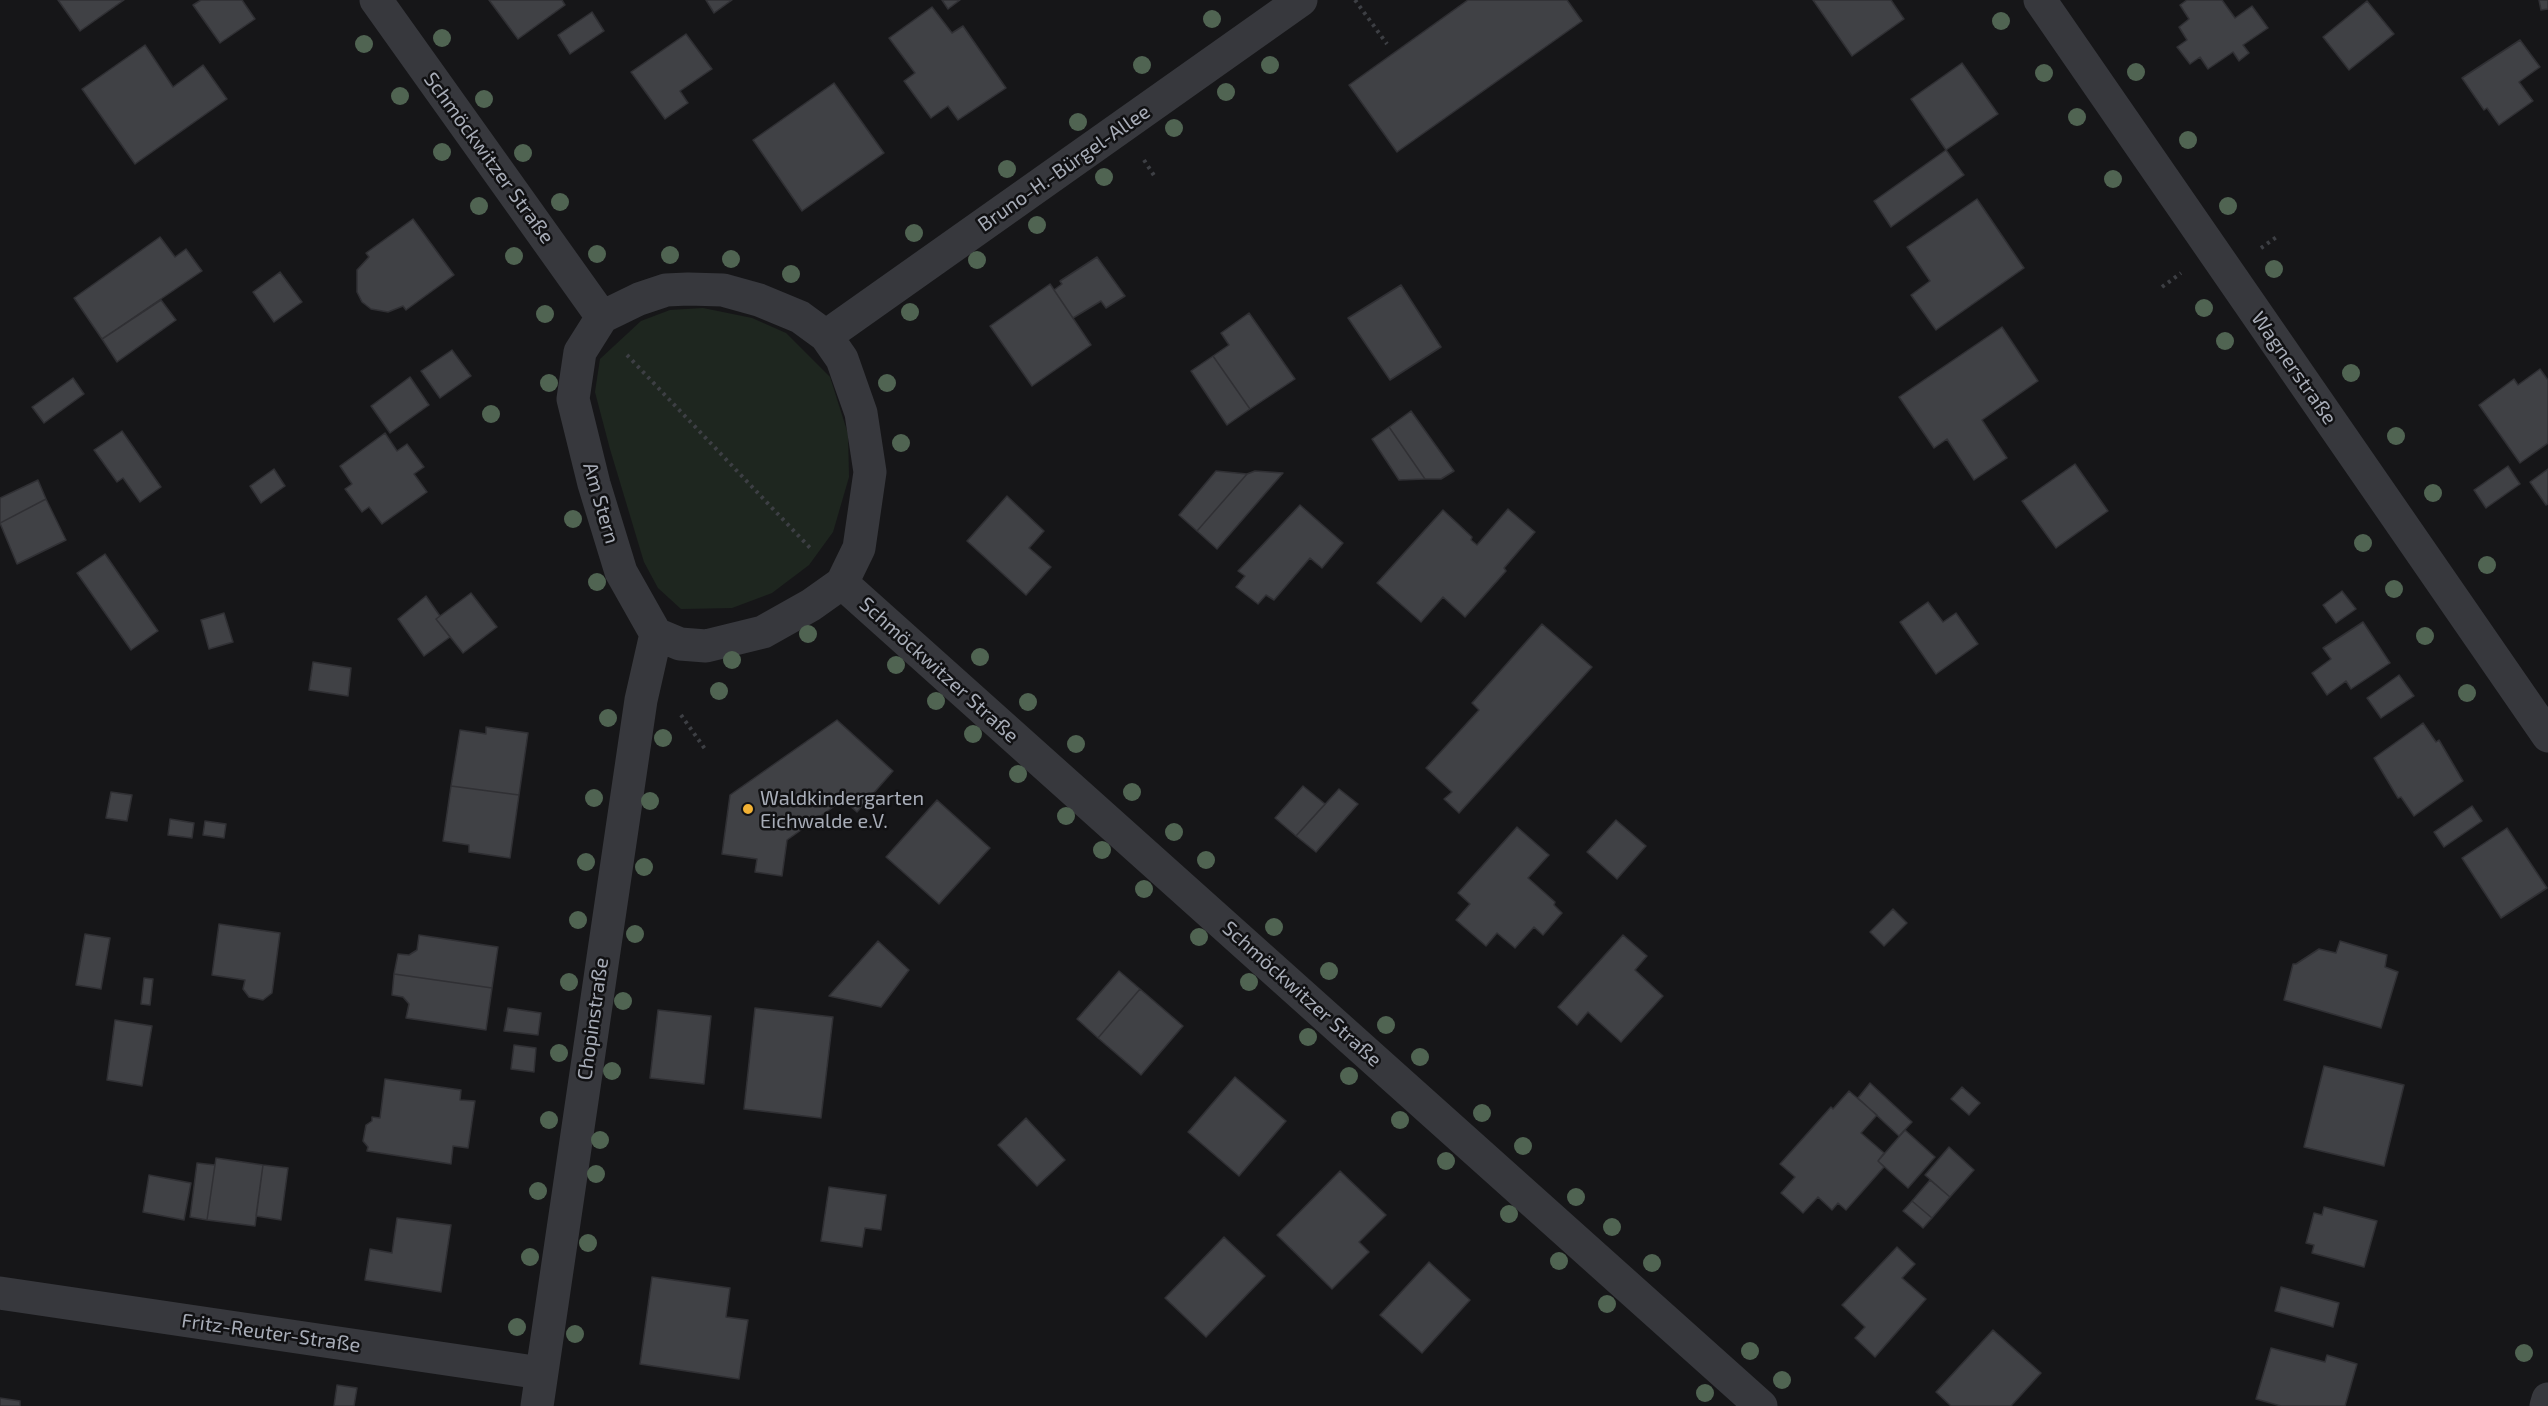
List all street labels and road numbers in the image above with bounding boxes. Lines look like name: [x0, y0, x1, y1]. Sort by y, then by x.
street label: Schmöckwitzer Straße: [419, 68, 559, 248]
street label: Bruno-H.-Bürgel-Allee: [973, 99, 1155, 237]
street label: Wagnerstraße: [2246, 307, 2342, 429]
street label: Am Stern: [578, 460, 624, 546]
street label: Schmöckwitzer Straße: [854, 592, 1024, 748]
street label: Schmöckwitzer Straße: [1217, 916, 1387, 1072]
street label: Chopinstraße: [573, 956, 613, 1082]
street label: Fritz-Reuter-Straße: [180, 1309, 362, 1357]

